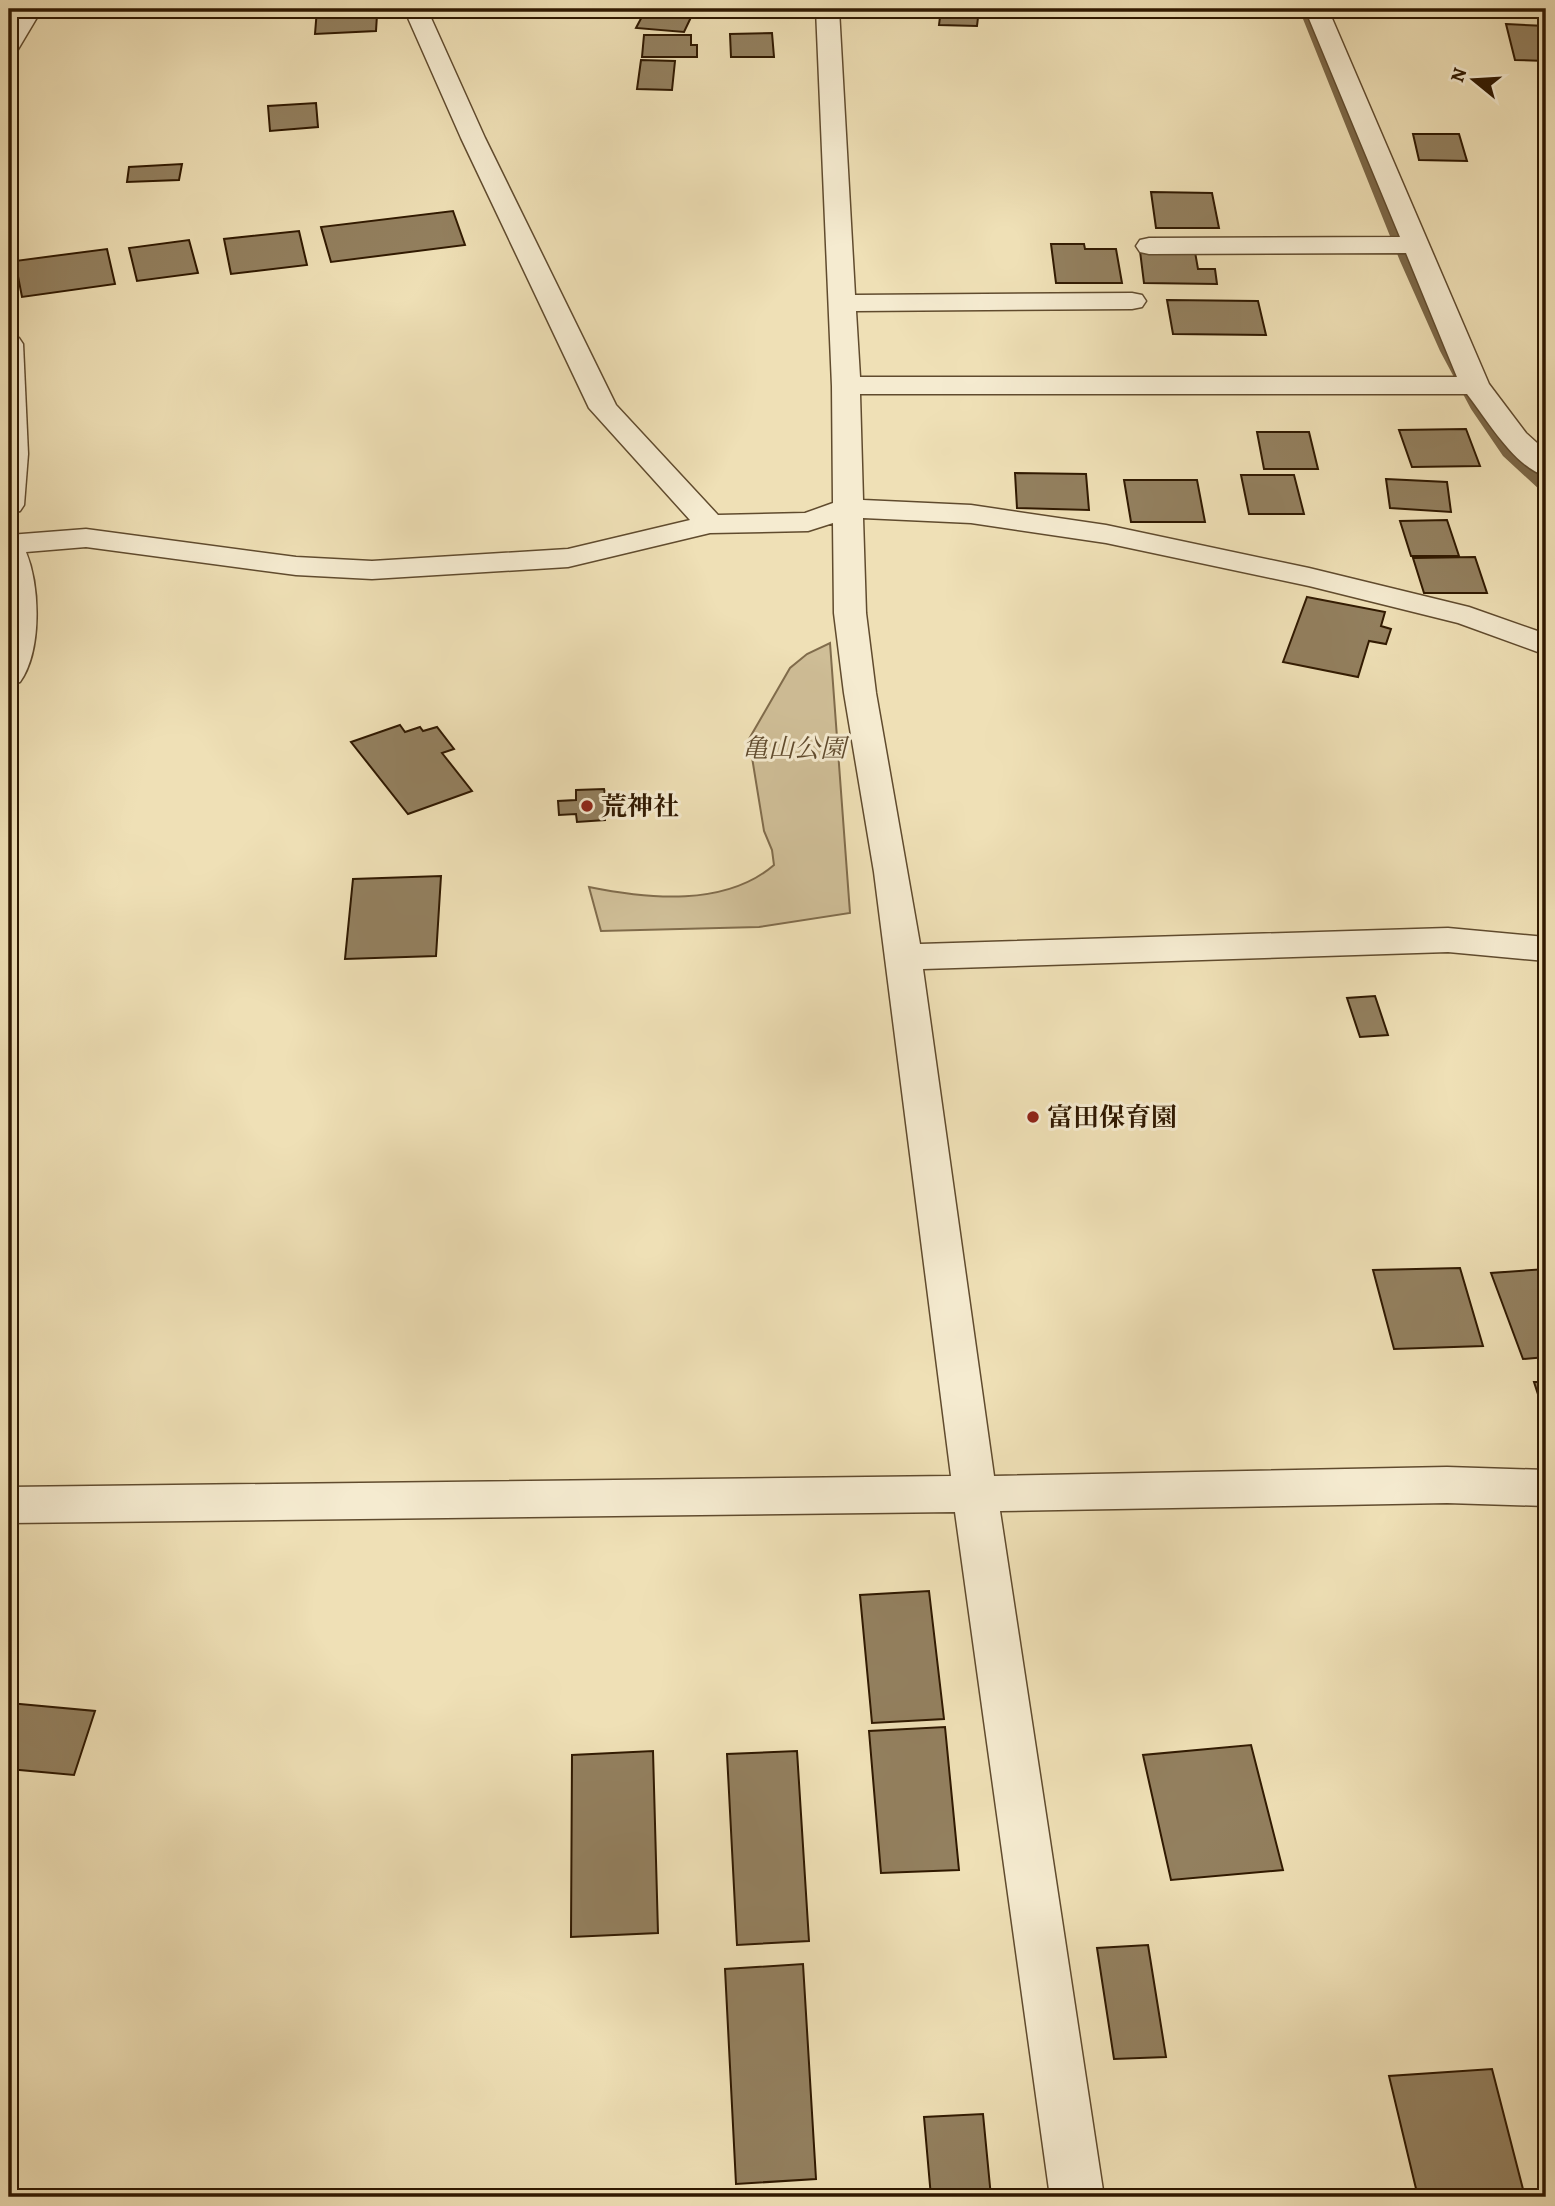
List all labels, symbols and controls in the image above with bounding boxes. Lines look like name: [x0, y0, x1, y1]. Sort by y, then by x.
north arrow: [1440, 46, 1510, 116]
text: N: [1444, 64, 1473, 86]
park label: 亀山公園: [742, 731, 850, 766]
place label: 荒神社: [601, 789, 679, 824]
marker: 荒神社: [579, 798, 595, 814]
place label: 富田保育園: [1047, 1100, 1177, 1135]
marker: 富田保育園: [1025, 1109, 1041, 1125]

